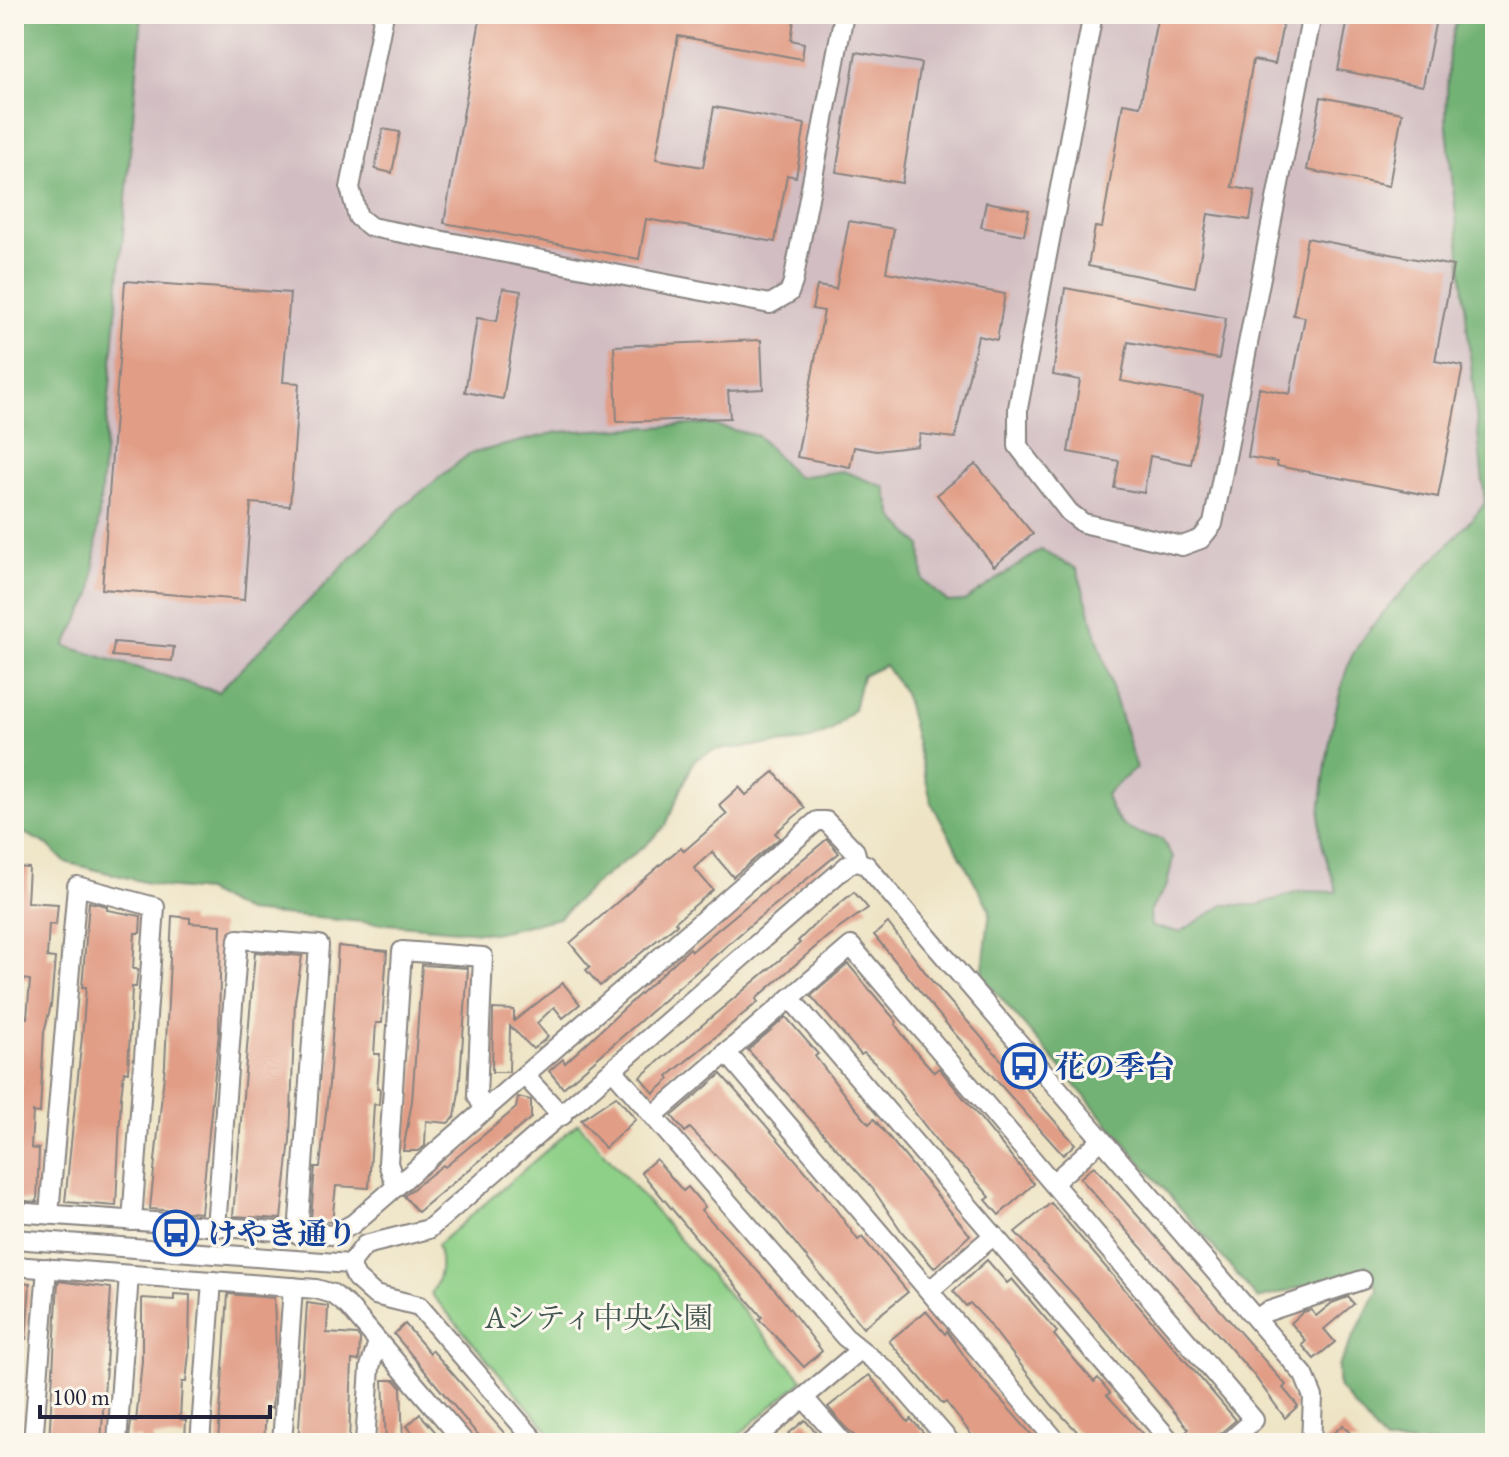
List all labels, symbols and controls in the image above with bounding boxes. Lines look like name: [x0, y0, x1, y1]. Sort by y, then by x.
bus stop icon: 花の季台: [1000, 1042, 1048, 1090]
place label: 花の季台: [1055, 1047, 1175, 1086]
bus stop icon: けやき通り: [152, 1209, 200, 1257]
place label: けやき通り: [207, 1214, 357, 1253]
park label: Aシティ中央公園: [484, 1298, 713, 1337]
scale bar: [40, 1369, 270, 1419]
text: 100 m: [52, 1381, 110, 1412]

